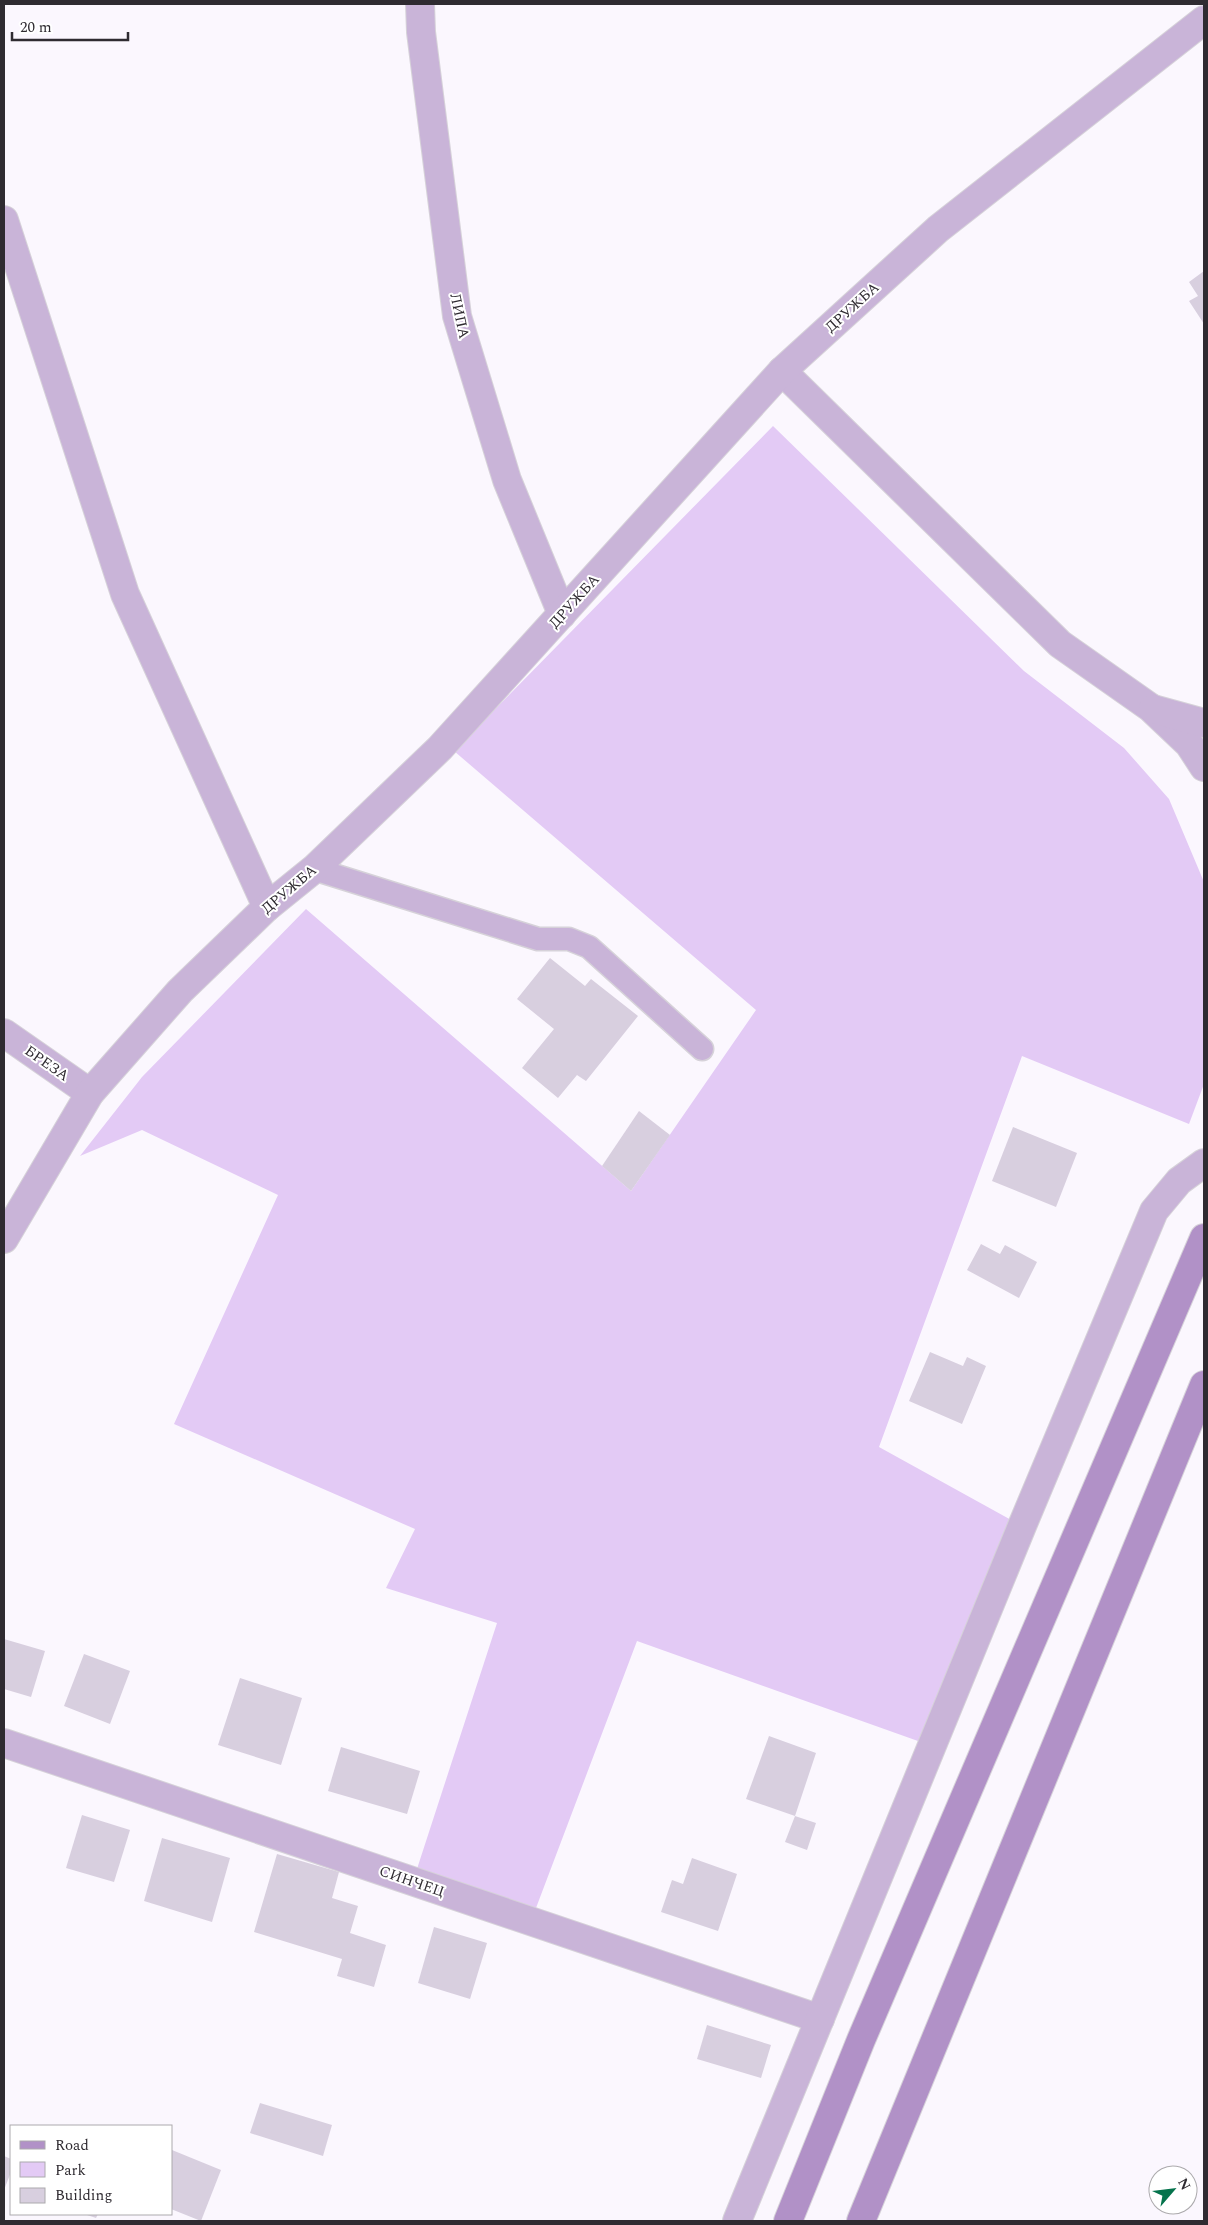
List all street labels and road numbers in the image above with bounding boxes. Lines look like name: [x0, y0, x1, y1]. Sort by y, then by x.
street label: ДРУЖБА: [820, 277, 885, 338]
street label: ЛИПА: [443, 291, 476, 341]
street label: ДРУЖБА: [544, 569, 605, 634]
street label: ДРУЖБА: [256, 859, 322, 920]
street label: БРЕЗА: [20, 1040, 74, 1087]
street label: СИНЧЕЦ: [376, 1860, 448, 1903]

